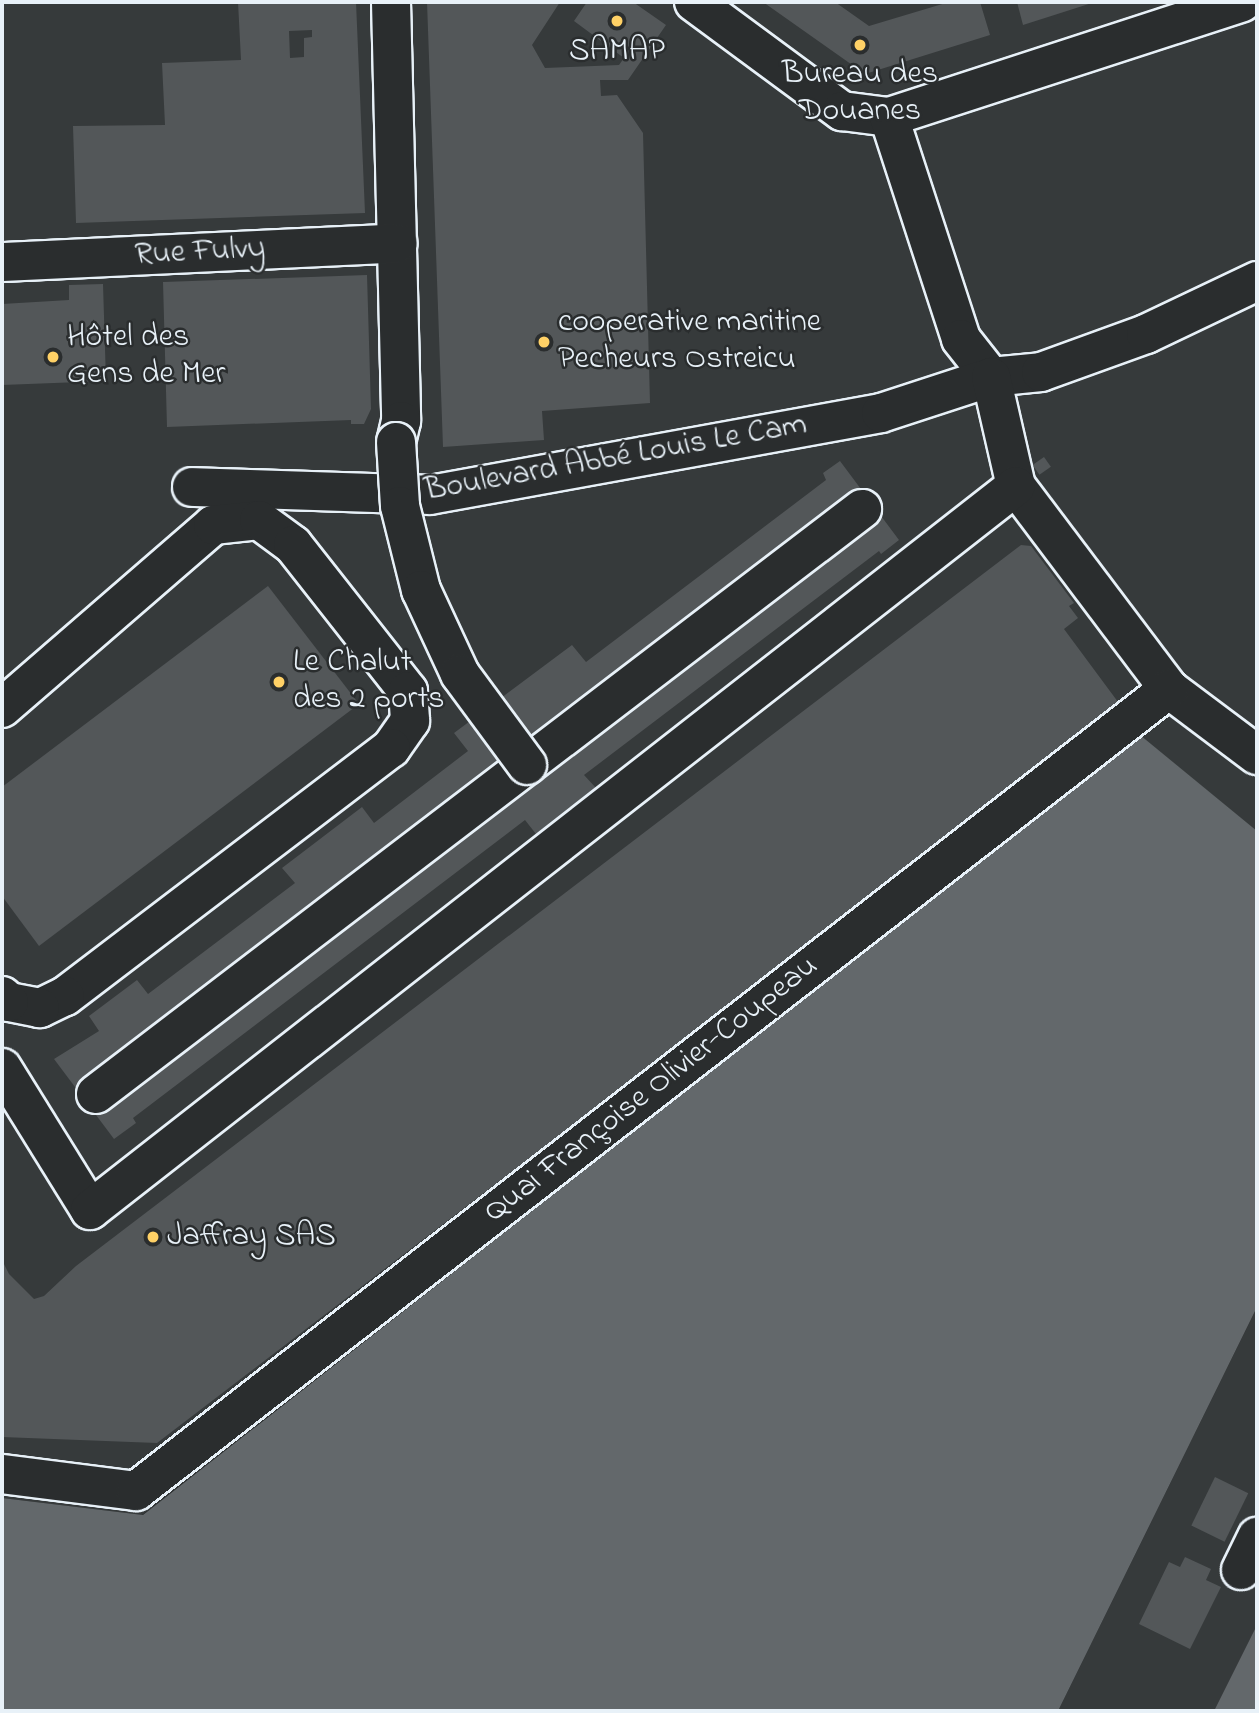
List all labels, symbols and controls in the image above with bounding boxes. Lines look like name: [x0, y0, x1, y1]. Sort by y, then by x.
marker: SAMAP: [609, 13, 625, 29]
place label: SAMAP: [569, 33, 665, 71]
marker: Bureau des Douanes: [852, 37, 868, 53]
place label: Bureau des Douanes: [782, 57, 938, 132]
street label: Rue Fulvy: [134, 230, 266, 276]
place label: cooperative maritine Pecheurs Ostreicu: [558, 305, 821, 380]
place label: Hôtel des Gens de Mer: [67, 320, 225, 395]
marker: cooperative maritine Pecheurs Ostreicu: [536, 334, 552, 350]
marker: Hôtel des Gens de Mer: [45, 349, 61, 365]
street label: Boulevard Abbé Louis Le Cam: [422, 406, 810, 512]
place label: Le Chalut des 2 ports: [293, 645, 445, 720]
marker: Le Chalut des 2 ports: [271, 674, 287, 690]
street label: Quai Françoise Olivier-Coupeau: [478, 948, 826, 1232]
place label: Jaffray SAS: [167, 1218, 336, 1256]
marker: Jaffray SAS: [145, 1229, 161, 1245]

